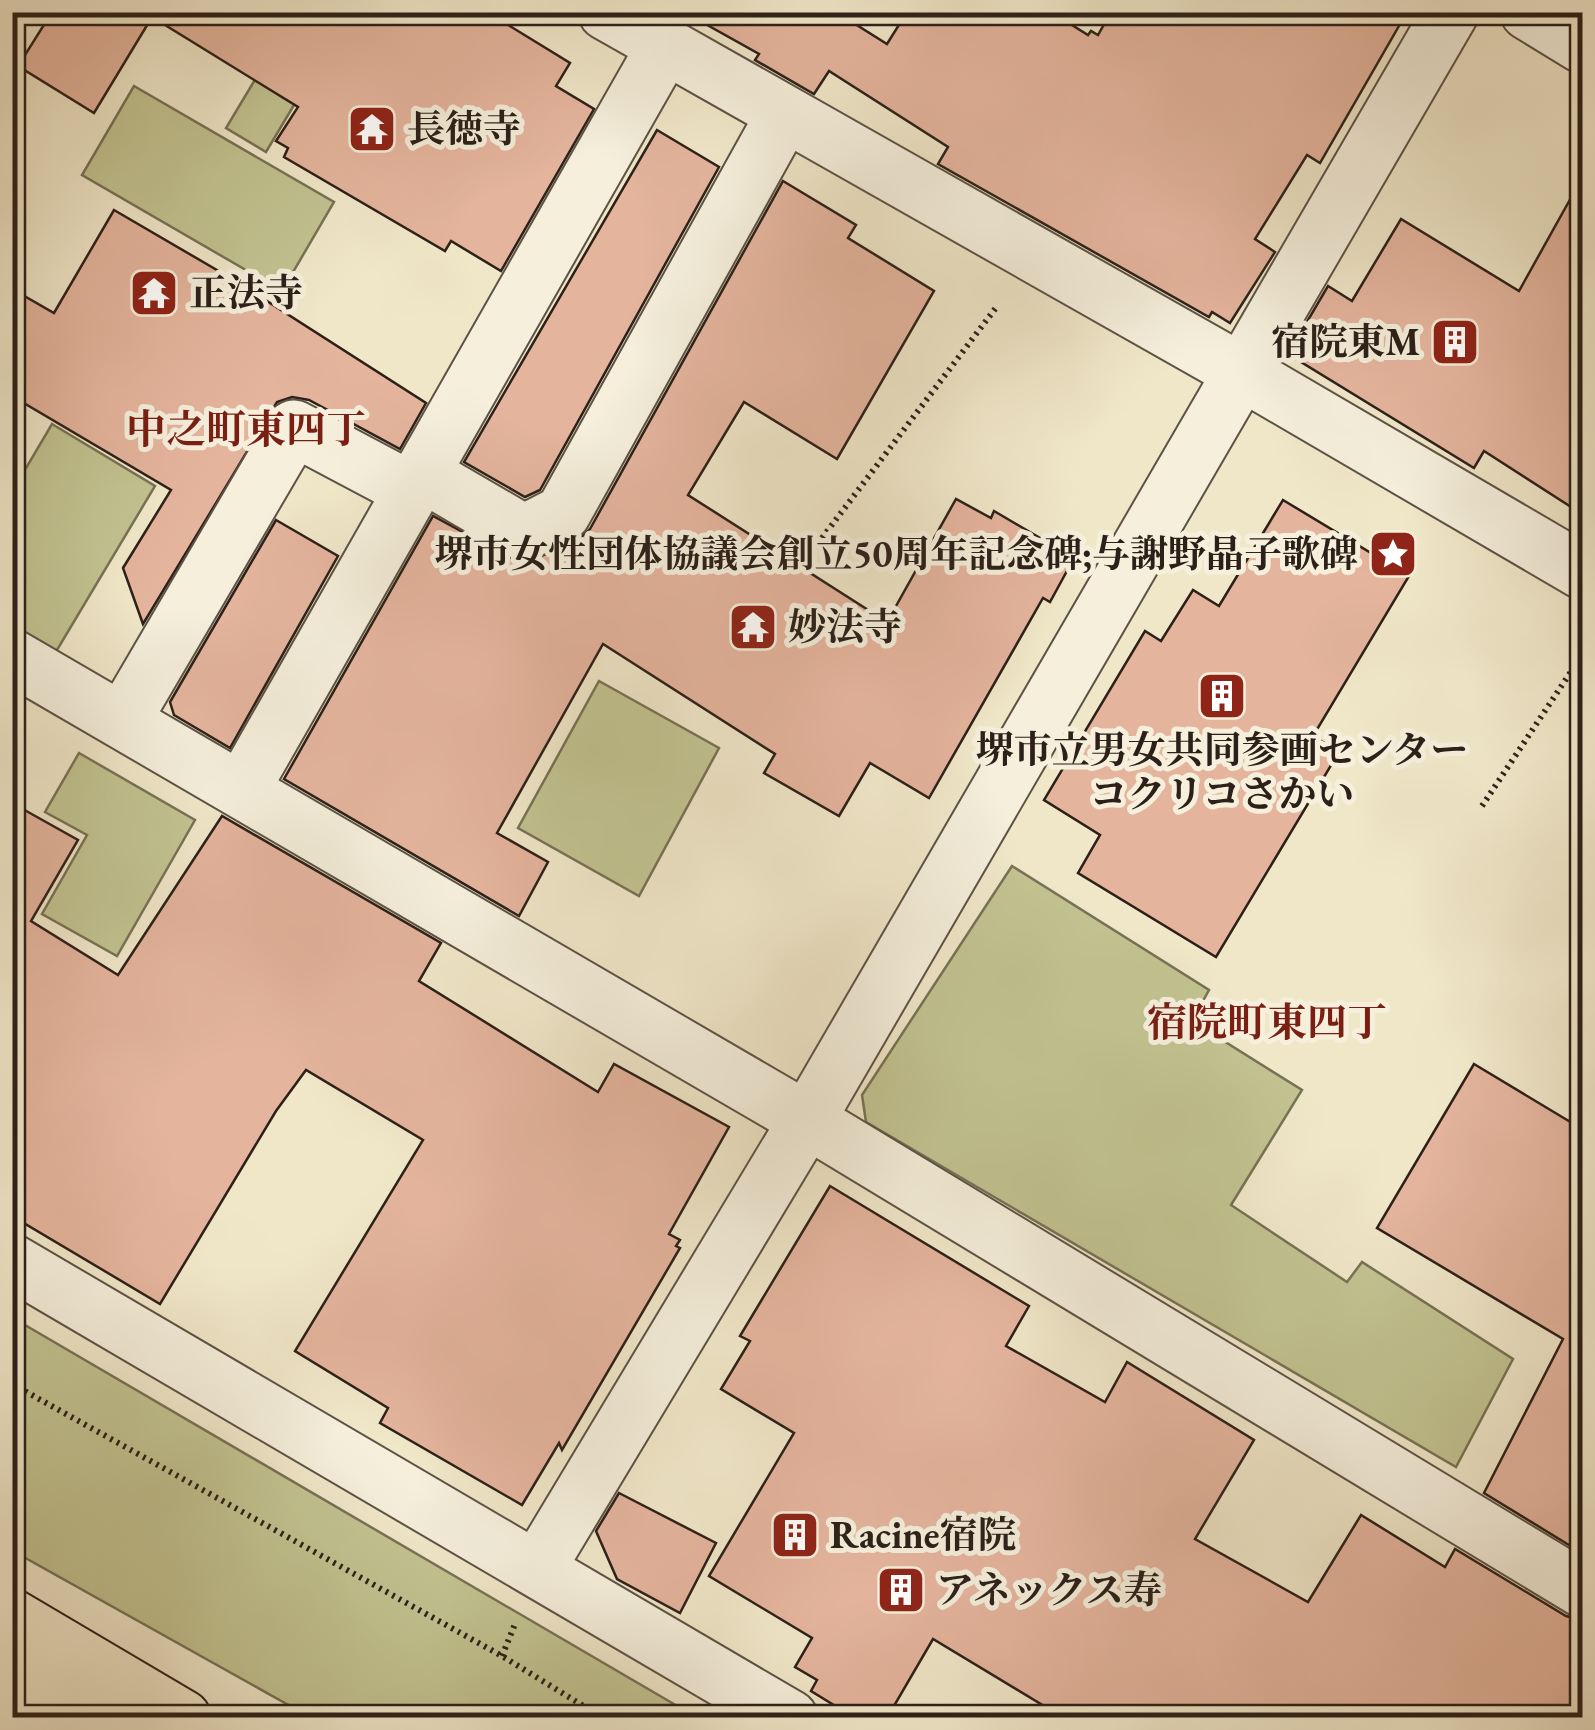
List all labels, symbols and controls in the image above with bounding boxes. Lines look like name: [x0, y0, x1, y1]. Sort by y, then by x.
temple icon: 長徳寺: [346, 103, 398, 155]
place label: 長徳寺: [407, 104, 521, 153]
temple icon: 正法寺: [128, 267, 180, 319]
place label: 正法寺: [189, 268, 303, 317]
building icon: 宿院東M: [1429, 316, 1481, 368]
place label: 宿院東M: [1271, 317, 1420, 366]
district label: 中之町東四丁: [126, 403, 366, 455]
place icon: 堺市女性団体協議会創立50周年記念碑;与謝野晶子歌碑: [1367, 528, 1419, 580]
place label: 堺市女性団体協議会創立50周年記念碑;与謝野晶子歌碑: [434, 529, 1358, 578]
temple icon: 妙法寺: [727, 601, 779, 653]
place label: 妙法寺: [788, 602, 902, 651]
building icon: 堺市立男女共同参画センター コクリコさかい: [1196, 670, 1248, 722]
place label: 堺市立男女共同参画センター コクリコさかい: [976, 725, 1468, 818]
district label: 宿院町東四丁: [1147, 996, 1387, 1048]
building icon: Racine宿院: [769, 1509, 821, 1561]
place label: Racine宿院: [830, 1510, 1016, 1559]
building icon: アネックス寿: [875, 1564, 927, 1616]
place label: アネックス寿: [936, 1565, 1162, 1614]

